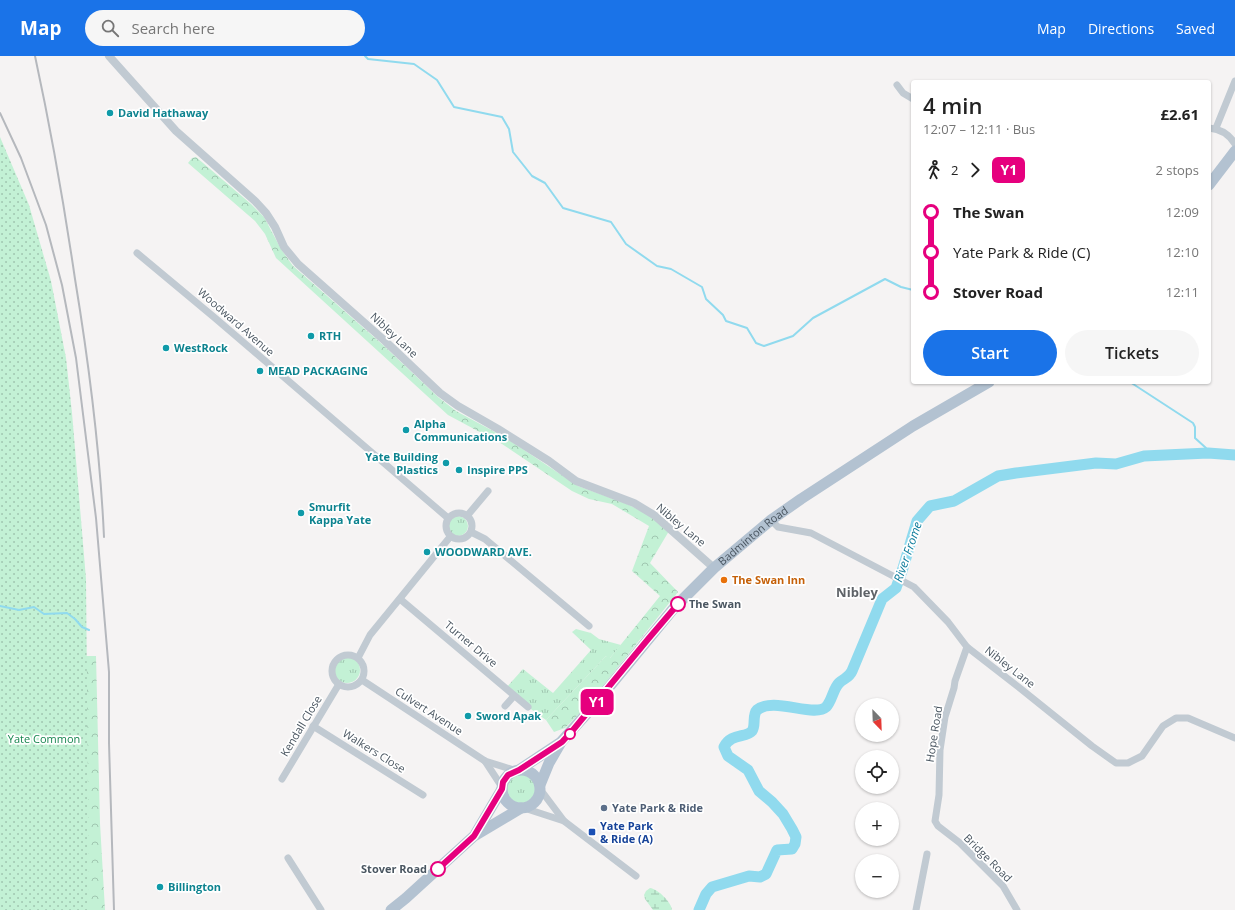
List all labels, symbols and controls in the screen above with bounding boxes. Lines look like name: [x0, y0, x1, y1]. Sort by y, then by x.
search box: [85, 10, 365, 46]
text: Map: [20, 15, 61, 41]
icon: search: [99, 17, 121, 39]
text: Search here: [131, 18, 215, 38]
text: Map: [1037, 19, 1066, 38]
text: Directions: [1088, 19, 1154, 38]
text: Saved: [1176, 19, 1215, 38]
text: 4 min: [923, 90, 982, 120]
text: £2.61: [1160, 104, 1199, 124]
place label: David Hathaway: [118, 105, 209, 120]
marker: David Hathaway: [105, 108, 115, 118]
text: 12:07 – 12:11 · Bus: [923, 120, 1035, 138]
icon: walk: [923, 159, 945, 181]
icon: forward: [964, 159, 986, 181]
text: Y1: [1000, 160, 1017, 179]
text: 2: [951, 161, 958, 179]
text: 2 stops: [1155, 161, 1199, 179]
text: The Swan: [953, 202, 1024, 222]
text: 12:09: [1166, 203, 1199, 221]
text: Yate Park & Ride (C): [953, 242, 1090, 262]
text: 12:10: [1166, 243, 1199, 261]
text: Stover Road: [953, 282, 1043, 302]
text: 12:11: [1166, 283, 1199, 301]
street label: Woodward Avenue: [195, 284, 278, 359]
street label: Nibley Lane: [367, 309, 421, 361]
place label: RTH: [319, 328, 341, 343]
button: Start: [923, 330, 1057, 376]
button: Tickets: [1065, 330, 1199, 376]
marker: RTH: [306, 331, 316, 341]
place label: WestRock: [174, 340, 228, 355]
marker: WestRock: [161, 343, 171, 353]
place label: MEAD PACKAGING: [268, 363, 368, 378]
marker: MEAD PACKAGING: [255, 366, 265, 376]
place label: Alpha Communications: [414, 416, 508, 444]
marker: Alpha Communications: [401, 425, 411, 435]
place label: Yate Building Plastics: [365, 449, 439, 477]
marker: Yate Building Plastics: [441, 458, 451, 468]
place label: Inspire PPS: [467, 462, 528, 477]
marker: Inspire PPS: [454, 465, 464, 475]
place label: Smurfit Kappa Yate: [309, 499, 372, 527]
street label: Nibley Lane: [654, 500, 709, 550]
street label: Badminton Road: [715, 502, 791, 568]
marker: Smurfit Kappa Yate: [296, 508, 306, 518]
water label: River Frome: [889, 519, 926, 584]
place label: WOODWARD AVE.: [435, 544, 532, 559]
marker: WOODWARD AVE.: [422, 547, 432, 557]
place label: The Swan Inn: [732, 572, 805, 587]
marker: The Swan Inn: [719, 575, 729, 585]
district label: Nibley: [836, 583, 879, 601]
marker: The Swan: [670, 596, 686, 612]
place label: The Swan: [689, 596, 741, 611]
street label: Turner Drive: [442, 617, 501, 670]
street label: Nibley Lane: [982, 642, 1039, 691]
street label: Culvert Avenue: [393, 683, 466, 738]
line badge: Y1: [579, 689, 615, 715]
street label: Kendall Close: [276, 692, 325, 759]
text: Y1: [589, 692, 605, 711]
north arrow: [855, 698, 899, 742]
map controls: [855, 698, 899, 898]
street label: Hope Road: [922, 705, 945, 763]
place label: Sword Apak: [476, 708, 541, 723]
marker: Sword Apak: [463, 711, 473, 721]
street label: Walkers Close: [340, 725, 408, 776]
unlabelled marker: [564, 728, 576, 740]
park label: Yate Common: [8, 731, 80, 746]
button: locate: [855, 750, 899, 794]
place label: Yate Park & Ride: [612, 800, 704, 815]
button: +: [855, 802, 899, 846]
marker: Yate Park & Ride: [599, 803, 609, 813]
place label: Yate Park & Ride (A): [600, 818, 653, 846]
marker: Yate Park & Ride (A): [587, 827, 597, 837]
street label: Bridge Road: [961, 830, 1016, 885]
button: −: [855, 854, 899, 898]
place label: Stover Road: [361, 861, 427, 876]
marker: Stover Road: [430, 861, 446, 877]
place label: Billington: [168, 879, 221, 894]
marker: Billington: [155, 882, 165, 892]

